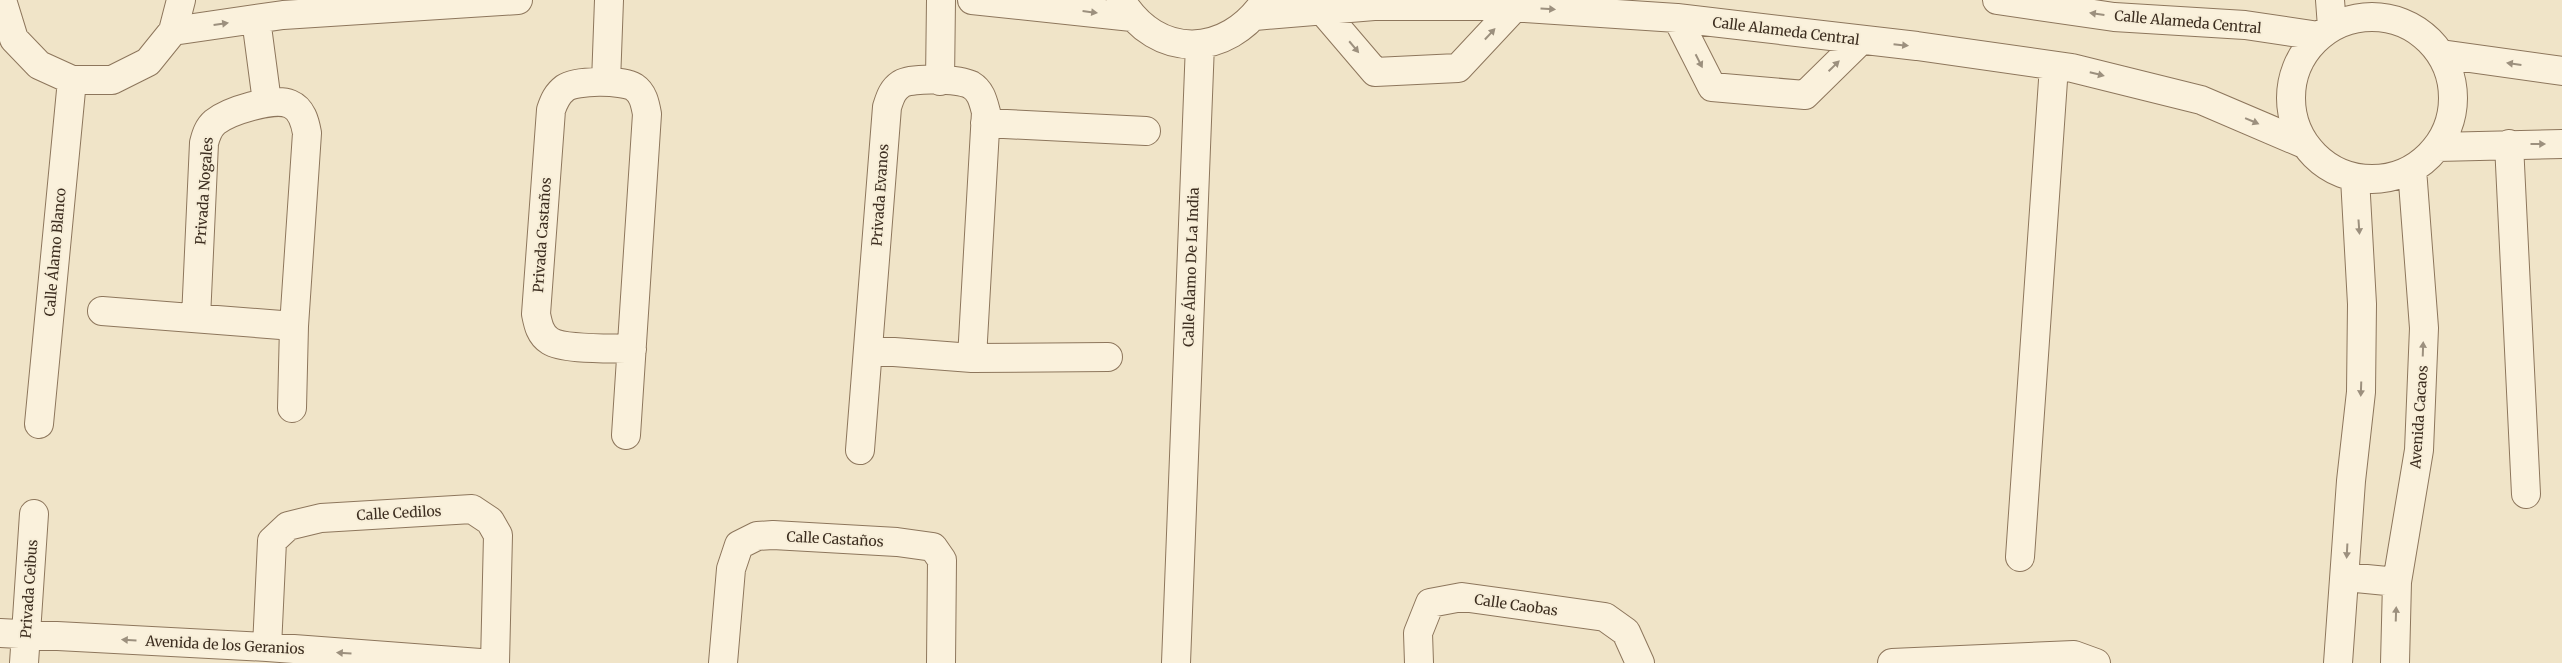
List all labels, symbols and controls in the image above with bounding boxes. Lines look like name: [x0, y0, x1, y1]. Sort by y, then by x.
one-way arrow: [1541, 6, 1557, 14]
street label: Calle Alameda Central: [2114, 7, 2263, 37]
one-way arrow: [1083, 8, 1099, 16]
one-way arrow: [2088, 10, 2104, 18]
street label: Calle Alameda Central: [1712, 13, 1861, 49]
one-way arrow: [214, 20, 230, 28]
one-way arrow: [1484, 29, 1496, 41]
one-way arrow: [1348, 40, 1359, 53]
one-way arrow: [1894, 41, 1910, 49]
one-way arrow: [1695, 54, 1703, 68]
one-way arrow: [1828, 60, 1840, 72]
one-way arrow: [2505, 60, 2521, 68]
one-way arrow: [2089, 71, 2104, 79]
one-way arrow: [2245, 118, 2259, 126]
street label: Privada Nogales: [191, 136, 217, 246]
one-way arrow: [2530, 140, 2546, 148]
street label: Privada Evanos: [867, 143, 893, 247]
street label: Privada Castaños: [529, 177, 555, 293]
street label: Calle Álamo De La India: [1179, 186, 1203, 347]
street label: Calle Álamo Blanco: [40, 187, 70, 317]
one-way arrow: [2355, 219, 2363, 235]
one-way arrow: [2419, 340, 2427, 356]
street label: Avenida Cacaos: [2406, 365, 2432, 470]
one-way arrow: [2357, 381, 2365, 397]
street label: Calle Cedilos: [356, 502, 442, 524]
street label: Calle Castaños: [786, 527, 884, 551]
street label: Privada Ceibus: [17, 539, 41, 639]
one-way arrow: [2343, 543, 2351, 559]
street label: Calle Caobas: [1473, 590, 1559, 620]
one-way arrow: [2392, 606, 2400, 622]
street label: Avenida de los Geranios: [144, 632, 305, 658]
one-way arrow: [121, 635, 137, 643]
one-way arrow: [336, 648, 352, 656]

